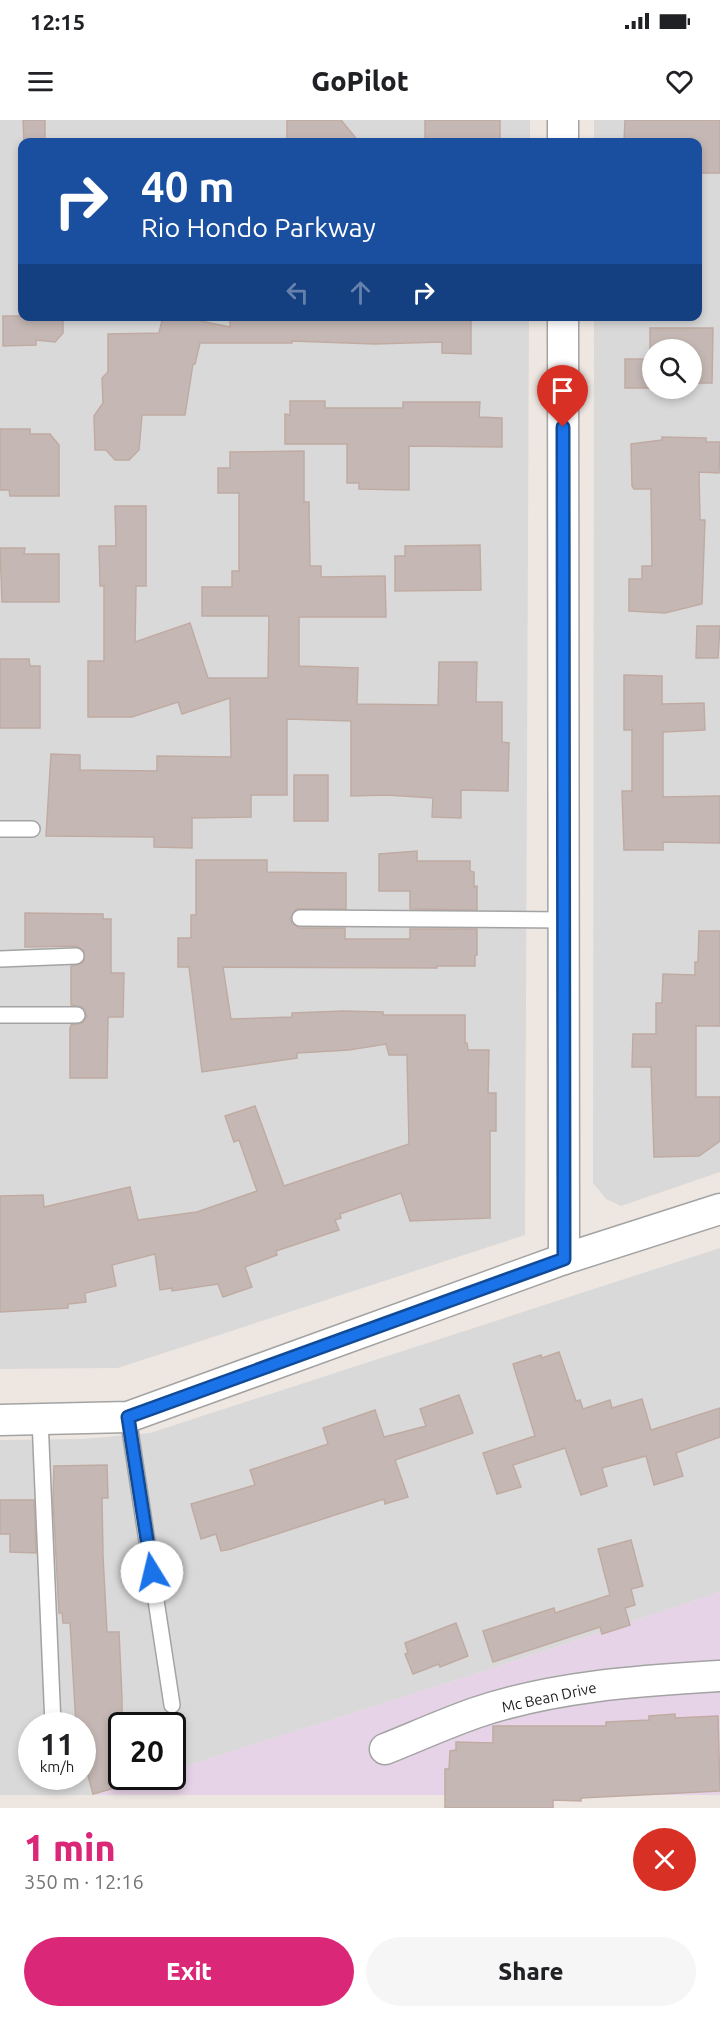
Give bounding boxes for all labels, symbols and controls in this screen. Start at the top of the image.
text: 12:15 [30,9,85,34]
icon: menu [24,65,57,98]
icon: heart [663,65,696,98]
text: GoPilot [311,66,409,96]
icon: right [42,162,120,240]
text: 40 m [141,163,235,210]
text: Rio Hondo Parkway [141,212,376,242]
icon: left [281,276,314,309]
icon: ahead [344,276,377,309]
icon: right [407,276,440,309]
map controls [642,339,702,399]
button: search [642,339,702,399]
pin [537,365,588,427]
icon: arrive [546,374,579,407]
position arrow [120,1540,184,1604]
street label: Mc Bean Drive [500,1679,598,1715]
speed limit sign: 20 [108,1712,186,1790]
text: 11 [40,1727,74,1761]
text: km/h [40,1758,74,1775]
text: 1 min [24,1827,116,1868]
button: close [633,1828,696,1891]
text: 350 m · 12:16 [24,1870,144,1893]
button: Exit [24,1937,354,2006]
button: Share [366,1937,696,2006]

